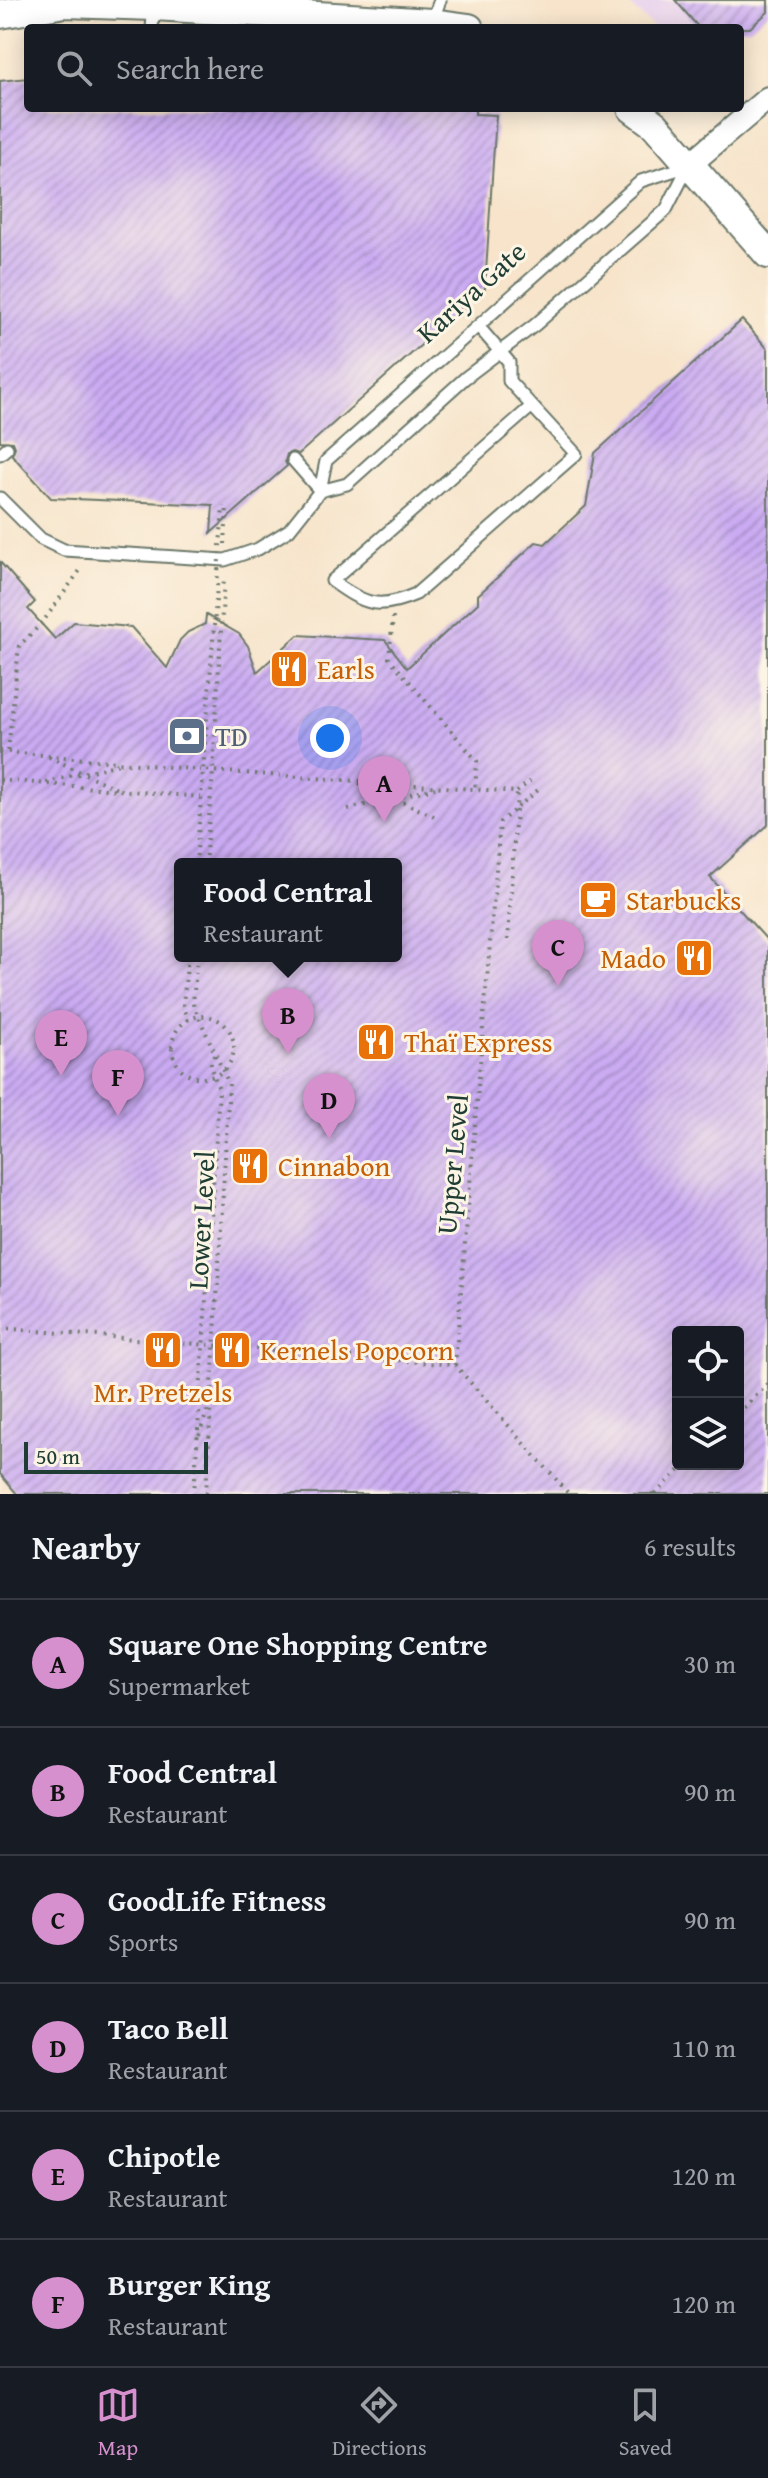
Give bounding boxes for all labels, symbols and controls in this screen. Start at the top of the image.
search box [24,24,744,112]
icon: search [52,46,96,90]
text: Search here [116,46,264,90]
street label: Kariya Gate [407,231,535,352]
restaurant icon: Earls [268,648,310,690]
place label: Earls [317,648,375,689]
bank icon: TD [166,715,208,757]
place label: TD [215,715,248,756]
your location [310,718,350,758]
pin: A [358,756,410,822]
popup [174,858,402,962]
text: Food Central [203,869,373,913]
cafe icon: Starbucks [577,879,619,921]
place label: Starbucks [626,879,741,920]
text: Restaurant [203,913,323,952]
pin: C [532,920,584,986]
place label: Mado [601,937,666,978]
restaurant icon: Mado [673,937,715,979]
pin: B [262,988,314,1054]
pin: E [35,1010,87,1076]
restaurant icon: Thaï Express [355,1021,397,1063]
place label: Thaï Express [404,1021,553,1062]
pin: F [92,1050,144,1116]
pin: D [303,1073,355,1139]
street label: Upper Level [425,1092,478,1236]
restaurant icon: Cinnabon [229,1145,271,1187]
place label: Cinnabon [278,1145,391,1186]
street label: Lower Level [176,1149,225,1290]
map controls [672,1326,744,1470]
button: locate [672,1326,744,1398]
restaurant icon: Mr. Pretzels [142,1329,184,1371]
restaurant icon: Kernels Popcorn [211,1329,253,1371]
place label: Kernels Popcorn [260,1329,454,1370]
place label: Mr. Pretzels [94,1371,232,1412]
button: layers [672,1398,744,1470]
scale bar [24,1438,208,1474]
text: 50 m [36,1440,80,1472]
text: Nearby [32,1522,141,1571]
text: 6 results [644,1527,736,1566]
text: Square One Shopping Centre [108,1622,488,1666]
text: A [50,1644,66,1683]
text: 30 m [684,1644,736,1683]
text: Supermarket [108,1666,250,1705]
text: Food Central [108,1750,277,1794]
text: B [50,1772,66,1811]
text: 90 m [684,1772,736,1811]
text: Restaurant [108,1794,228,1833]
text: GoodLife Fitness [108,1878,327,1922]
text: C [51,1900,65,1939]
text: 90 m [684,1900,736,1939]
text: Sports [108,1922,178,1961]
text: Taco Bell [108,2006,228,2050]
text: D [50,2028,66,2067]
text: 110 m [671,2028,736,2067]
text: Restaurant [108,2050,228,2089]
text: Chipotle [108,2134,220,2178]
text: E [51,2156,65,2195]
text: 120 m [671,2156,736,2195]
text: Restaurant [108,2178,228,2217]
text: Burger King [108,2262,270,2306]
text: F [51,2284,65,2323]
text: 120 m [671,2284,736,2323]
text: Restaurant [108,2306,228,2345]
tab: Map [96,2383,140,2463]
tab: Directions [332,2383,427,2463]
tab: Saved [619,2383,672,2463]

